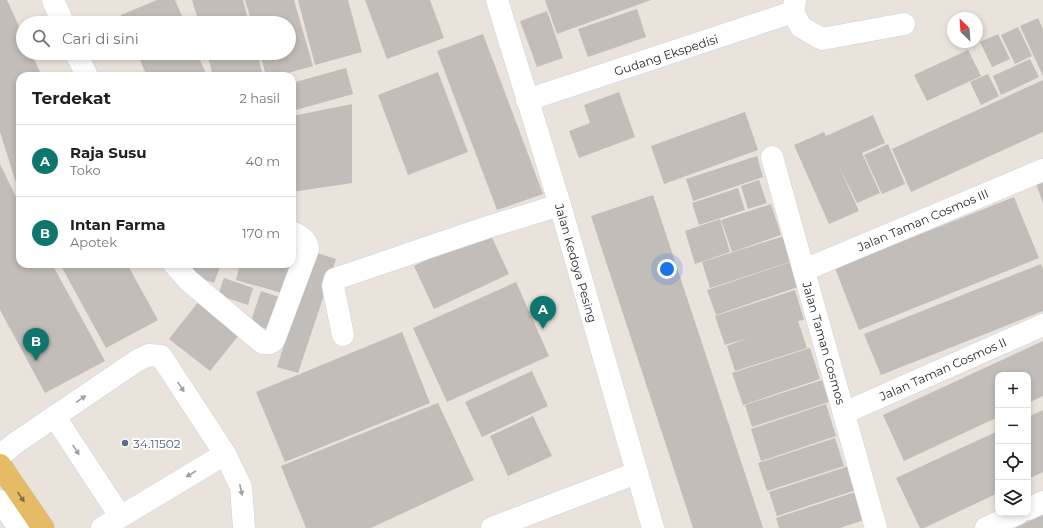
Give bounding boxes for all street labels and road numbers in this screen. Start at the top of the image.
street label: Gudang Ekspedisi [612,31,720,79]
street label: Jalan Taman Cosmos III [854,186,991,255]
street label: Jalan Kedoya Pesing [552,201,600,324]
street label: Jalan Taman Cosmos [799,279,849,406]
street label: Jalan Taman Cosmos II [876,334,1009,404]

